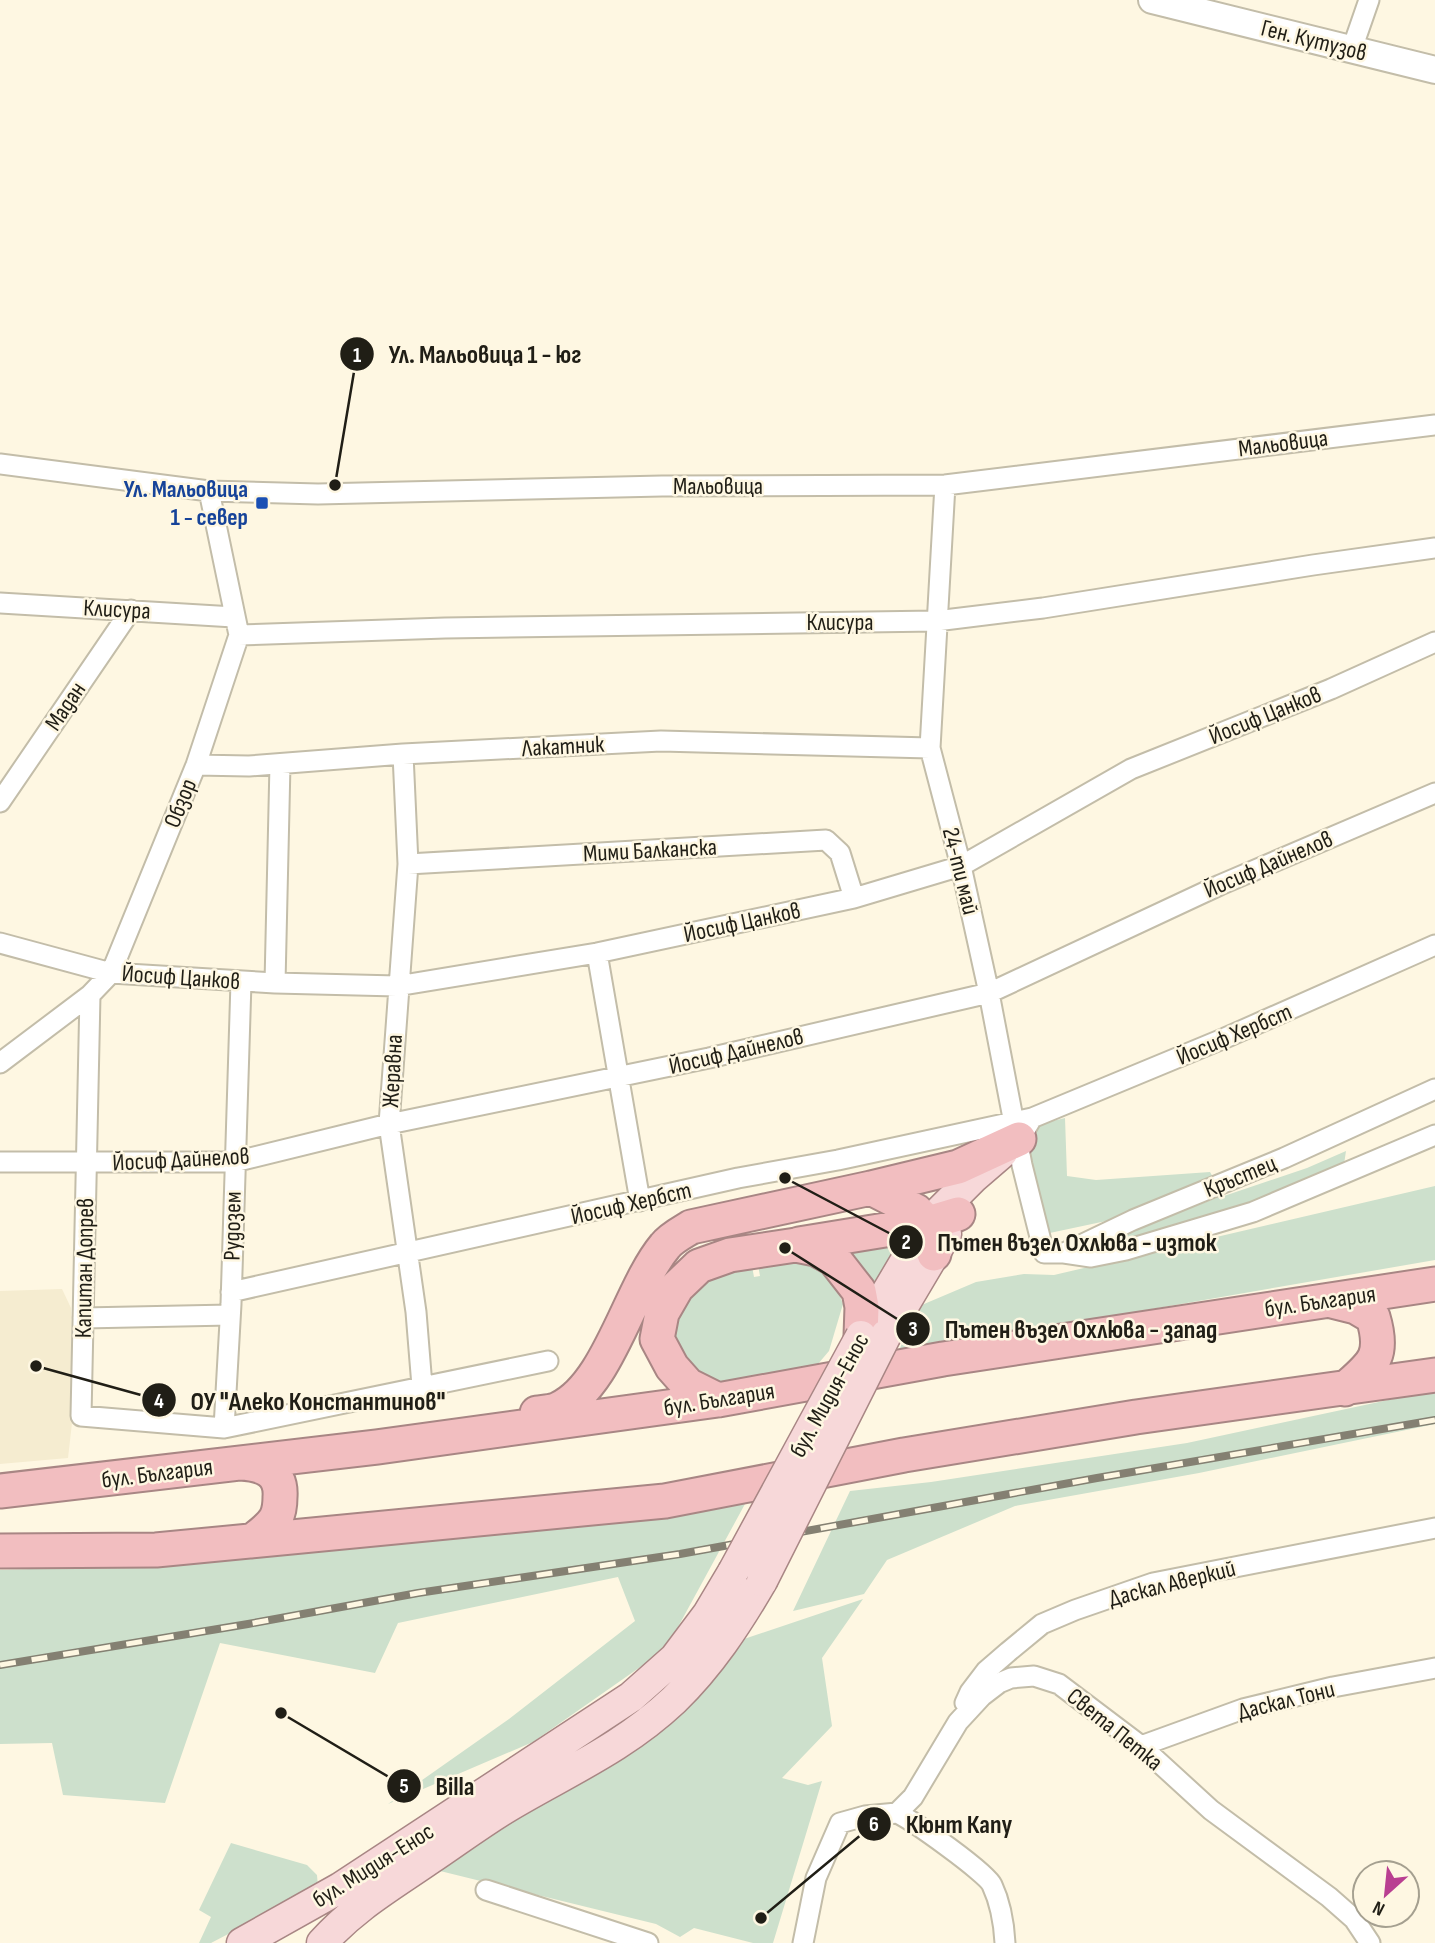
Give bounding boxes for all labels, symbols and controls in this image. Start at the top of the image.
street label: Ген. Кутузов [1258,13,1370,68]
callout: Ул. Мальовица 1 - юг [339,331,595,378]
text: Ул. Мальовица 1 - юг [388,340,582,371]
text: 1 [353,343,361,368]
street label: Мальовица [1237,424,1330,463]
street label: Мальовица [673,472,763,501]
place label: Ул. Мальовица 1 - север [124,475,248,532]
marker: Ул. Мальовица 1 - север [254,495,270,511]
street label: Клисура [83,593,151,626]
street label: Клисура [806,608,874,637]
street label: Мадан [39,676,92,736]
street label: Йосиф Цанков [1205,680,1326,751]
street label: Лакатник [520,730,606,763]
street label: Обзор [158,774,203,832]
street label: Йосиф Дайнелов [1199,824,1337,905]
street label: 24-ти май [936,825,985,918]
street label: Мими Балканска [582,833,718,868]
street label: Йосиф Цанков [681,896,803,949]
street label: Йосиф Цанков [121,959,241,996]
street label: Йосиф Хербст [1172,997,1296,1072]
street label: Йосиф Дайнелов [666,1022,806,1081]
street label: Жеравна [376,1034,409,1109]
street label: Йосиф Дайнелов [112,1141,250,1178]
street label: Кръстец [1200,1149,1281,1204]
street label: Йосиф Хербст [568,1176,694,1231]
street label: Рудозем [217,1191,248,1261]
street label: Капитан Допрев [69,1198,100,1338]
callout: Пътен възел Охлюва - изток [888,1218,1230,1265]
text: Пътен възел Охлюва - изток [937,1228,1217,1259]
text: 2 [901,1230,911,1255]
street label: бул. България [1263,1279,1377,1324]
callout: Пътен възел Охлюва - запад [895,1305,1231,1352]
text: Пътен възел Охлюва - запад [945,1315,1217,1346]
text: 3 [908,1317,918,1342]
street label: бул. Мидия-Енос [783,1328,876,1462]
street label: бул. България [662,1376,777,1423]
callout: ОУ "Алеко Константинов" [141,1377,459,1424]
text: ОУ "Алеко Константинов" [190,1387,446,1418]
text: 4 [154,1389,164,1414]
street label: бул. България [100,1452,214,1495]
street label: Даскал Аверкий [1106,1554,1238,1613]
street label: Даскал Тони [1235,1674,1338,1727]
street label: Света Петка [1061,1682,1169,1777]
callout: Billa [387,1762,488,1809]
text: Billa [436,1772,474,1803]
text: 5 [399,1774,409,1799]
callout: Кюнт Капу [857,1801,1026,1848]
text: Кюнт Капу [906,1810,1013,1841]
text: 6 [869,1812,879,1837]
street label: бул. Мидия-Енос [307,1817,439,1914]
north arrow [1351,1859,1421,1929]
text: N [1369,1895,1389,1920]

